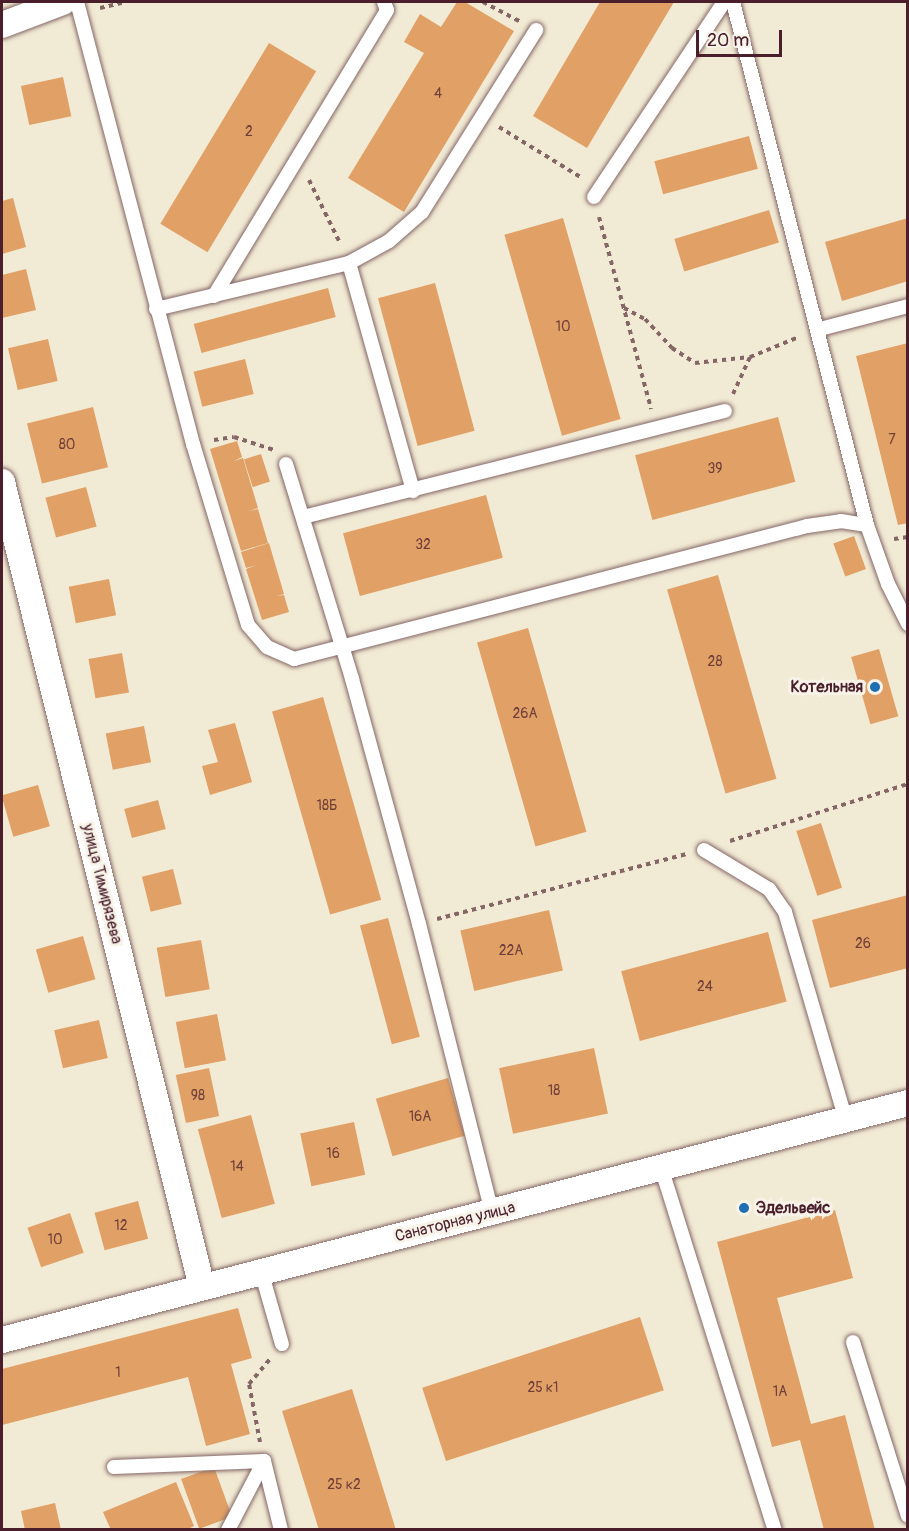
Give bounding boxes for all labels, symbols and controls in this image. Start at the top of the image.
scale bar [699,18,784,56]
text: 20 m [707,29,749,52]
house number: 4 [434,86,442,102]
house number: 2 [245,124,253,140]
house number: 10 [555,319,571,335]
house number: 7 [888,432,896,448]
house number: 80 [59,437,75,453]
house number: 39 [707,461,723,477]
house number: 32 [415,537,431,553]
house number: 28 [708,654,722,670]
place label: Котельная [791,677,863,697]
marker: Котельная [868,680,882,694]
house number: 26А [512,706,538,722]
house number: 18Б [317,798,337,814]
street label: улица Тимирязева [78,822,126,946]
house number: 26 [855,936,871,952]
house number: 22А [499,943,523,959]
house number: 24 [697,979,713,995]
house number: 18 [548,1083,560,1099]
house number: 98 [191,1088,205,1104]
house number: 16А [409,1109,431,1125]
house number: 16 [326,1146,340,1162]
house number: 14 [230,1159,244,1175]
street label: Санаторная улица [393,1198,517,1246]
place label: Эдельвейс [756,1198,830,1218]
marker: Эдельвейс [737,1201,751,1215]
house number: 12 [114,1218,128,1234]
house number: 10 [47,1232,63,1248]
house number: 1 [115,1365,121,1381]
house number: 25 к1 [527,1380,559,1396]
house number: 1А [773,1384,787,1400]
house number: 25 к2 [327,1477,361,1493]

